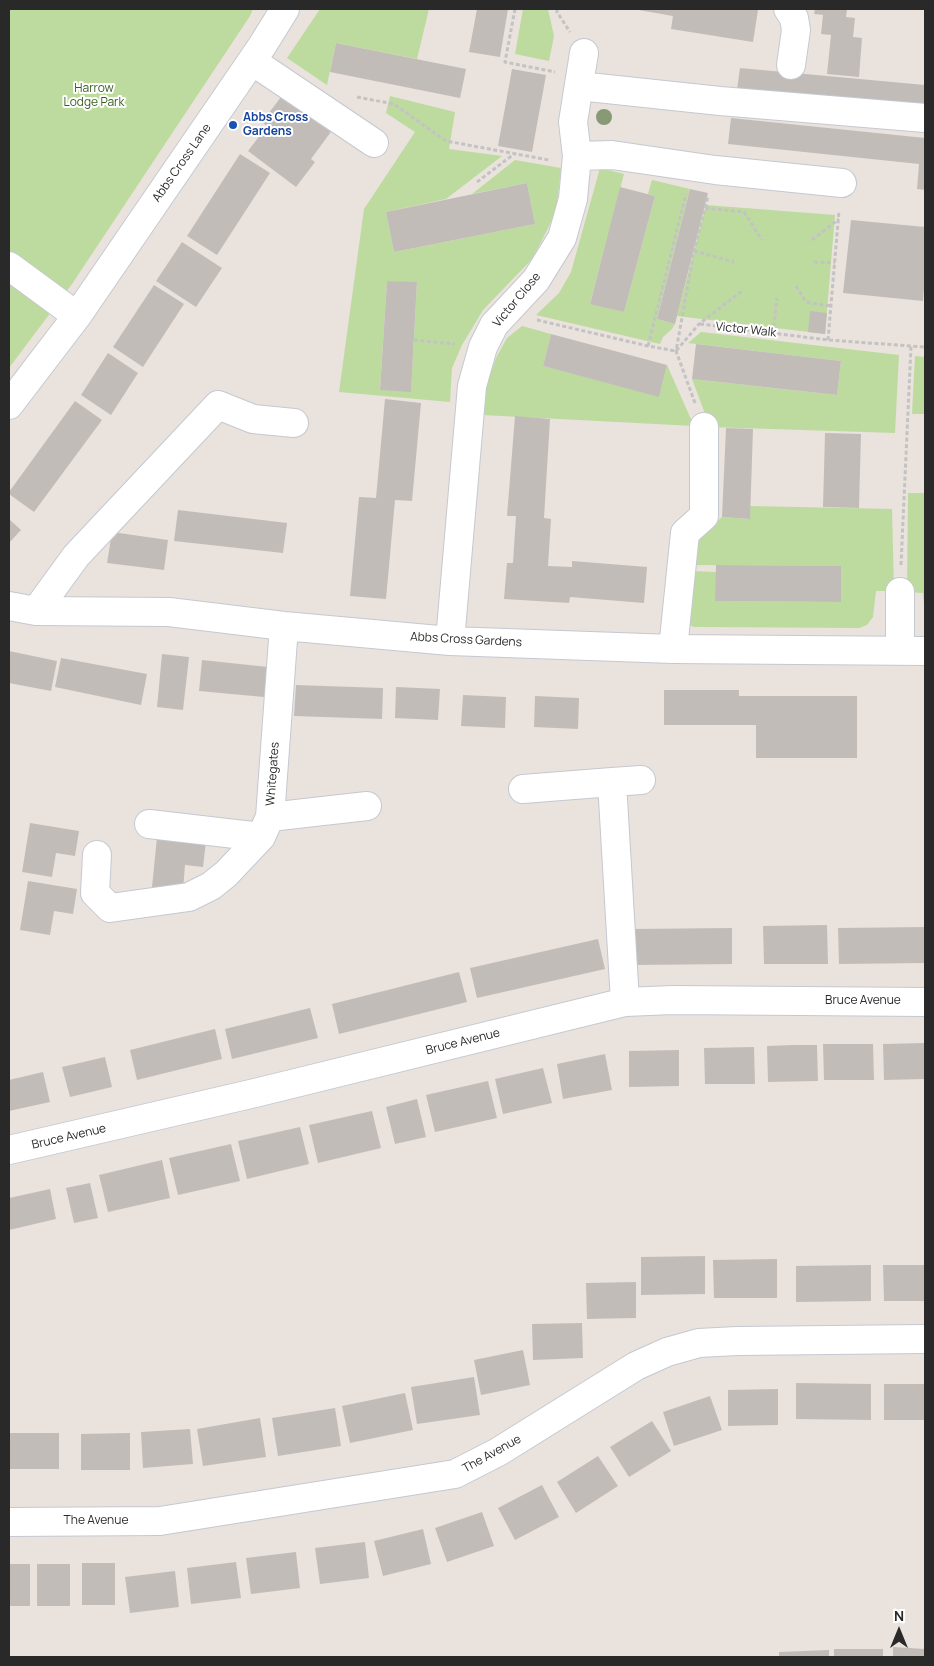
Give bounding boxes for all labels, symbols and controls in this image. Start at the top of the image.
park label: Harrow Lodge Park [64,82,124,110]
place label: Abbs Cross Gardens [243,111,308,139]
marker: Abbs Cross Gardens [227,119,239,131]
street label: Abbs Cross Lane [150,121,214,205]
street label: Victor Close [490,270,544,330]
street label: Victor Walk [715,320,777,340]
street label: Abbs Cross Gardens [410,630,522,650]
street label: Whitegates [264,741,282,807]
street label: Bruce Avenue [825,994,901,1008]
street label: Bruce Avenue [424,1026,502,1058]
street label: Bruce Avenue [30,1121,108,1153]
street label: The Avenue [460,1432,524,1476]
street label: The Avenue [64,1514,128,1528]
north arrow [874,1606,924,1656]
text: N [894,1606,904,1625]

